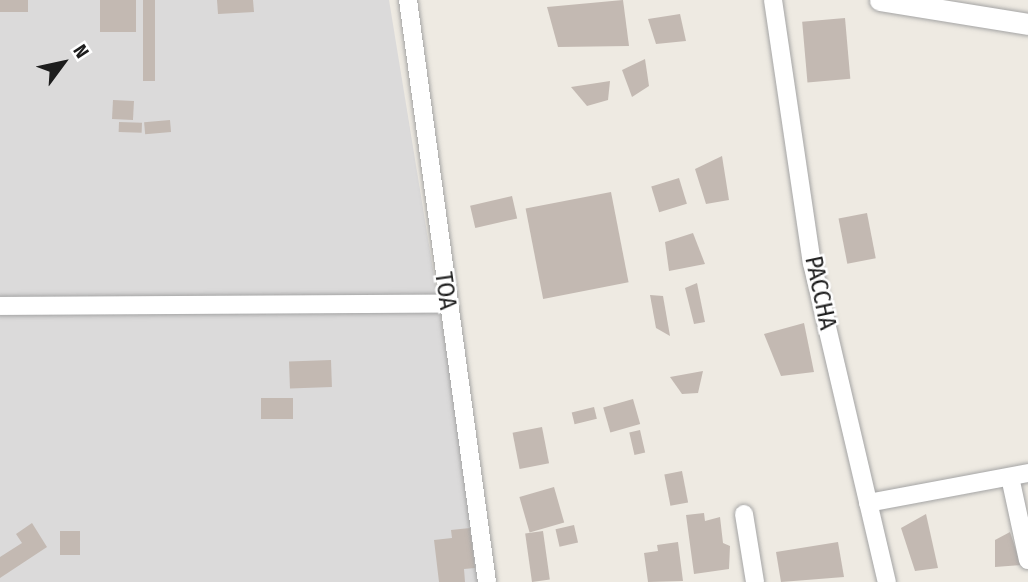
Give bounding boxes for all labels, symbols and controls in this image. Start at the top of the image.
north arrow [28,28,98,98]
text: N [68,40,94,62]
street label: PACCHA [798,254,842,332]
street label: TOA [428,270,462,312]

